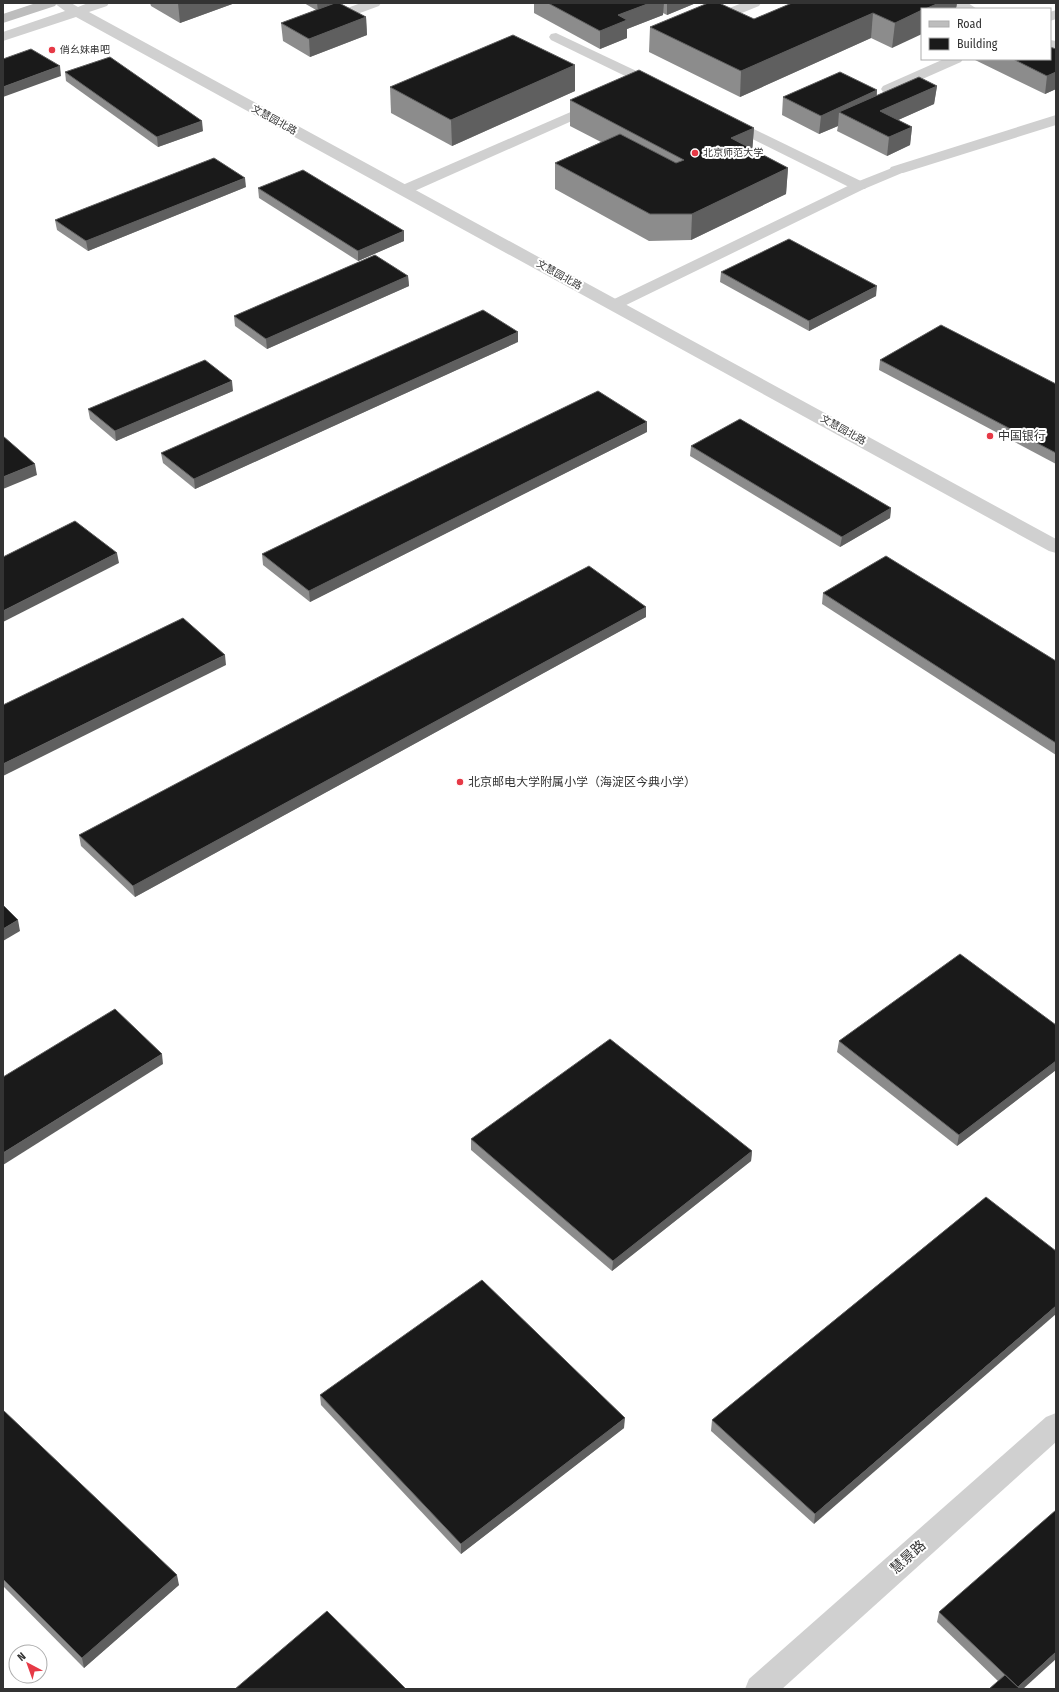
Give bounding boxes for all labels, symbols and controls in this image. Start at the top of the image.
legend [921,8,1051,60]
text: Road [957,17,982,31]
text: Building [957,37,998,51]
place label: 俏幺妹串吧 [60,44,110,56]
marker: 俏幺妹串吧 [47,45,57,55]
street label: 文慧园北路 [249,103,299,137]
place label: 北京师范大学 [703,147,763,159]
marker: 北京师范大学 [690,148,700,158]
street label: 文慧园北路 [534,258,584,292]
street label: 文慧园北路 [818,413,868,447]
place label: 中国银行 [998,429,1046,443]
marker: 中国银行 [985,431,995,441]
place label: 北京邮电大学附属小学（海淀区今典小学） [468,775,696,789]
marker: 北京邮电大学附属小学（海淀区今典小学） [455,777,465,787]
street label: 慧景路 [887,1537,929,1577]
north arrow [8,1644,48,1684]
text: N [15,1650,29,1664]

